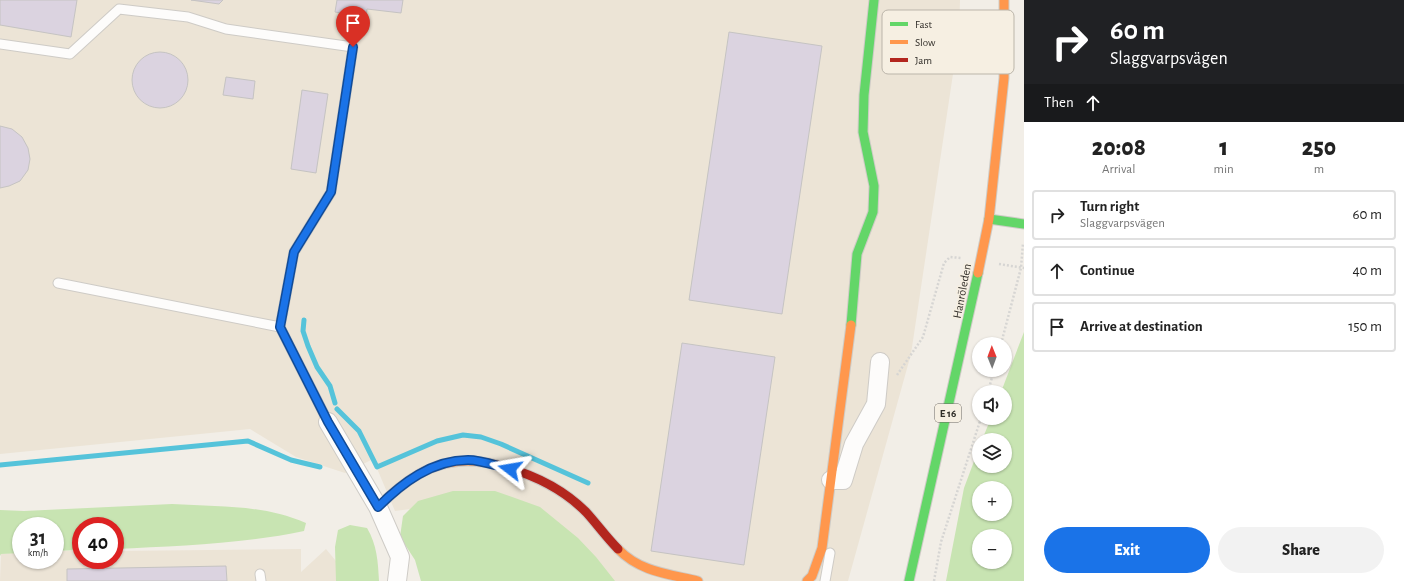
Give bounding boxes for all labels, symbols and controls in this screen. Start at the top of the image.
pin [336,6,370,47]
legend [882,10,1014,74]
icon: arrive [342,12,364,34]
icon: right [1044,16,1096,68]
text: 60 m [1110,17,1165,45]
text: Fast [915,19,933,30]
text: Slow [915,37,936,48]
text: Slaggvarpsvägen [1110,50,1228,68]
text: Jam [915,55,932,66]
icon: ahead [1082,92,1104,114]
text: Then [1044,95,1074,110]
text: 20:08 [1092,136,1146,160]
text: 1 [1219,136,1228,160]
text: 250 [1302,136,1336,160]
text: Arrival [1102,163,1136,176]
text: min [1214,163,1234,176]
text: m [1314,163,1324,176]
text: Turn right [1080,199,1139,214]
icon: right [1046,204,1068,226]
text: 60 m [1353,207,1382,222]
text: Slaggvarpsvägen [1080,217,1165,230]
icon: ahead [1046,260,1068,282]
street label: Hanröleden [951,263,973,319]
text: Continue [1080,263,1135,278]
text: 40 m [1352,263,1382,278]
icon: arrive [1046,316,1068,338]
text: Arrive at destination [1080,319,1203,334]
text: 150 m [1348,319,1382,334]
north arrow [972,337,1012,377]
map controls [972,337,1012,569]
button: sound [972,385,1012,425]
road number: E 16 [935,404,961,422]
button: layers [972,433,1012,473]
position arrow [489,448,531,490]
button: + [972,481,1012,521]
speed limit sign: 40 [72,517,124,569]
button: Exit [1044,527,1210,573]
button: Share [1218,527,1384,573]
text: 31 [30,528,46,548]
button: − [972,529,1012,569]
text: km/h [28,548,48,558]

